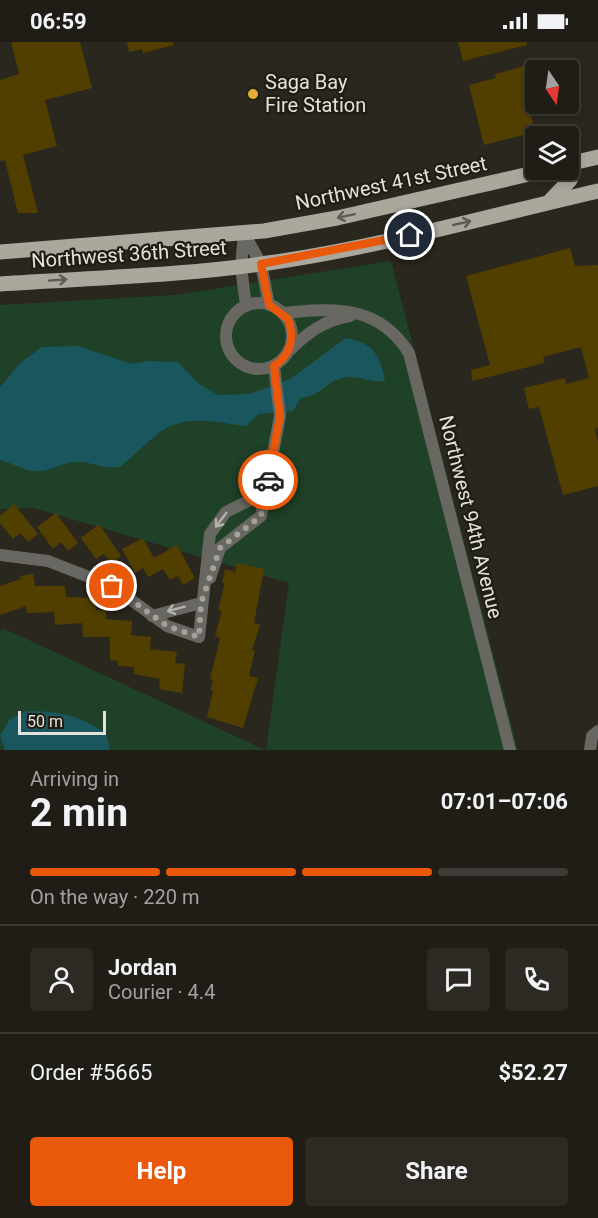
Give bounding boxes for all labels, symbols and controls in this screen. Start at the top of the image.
text: 06:59 [30,9,87,34]
north arrow [525,60,579,114]
map controls [525,60,579,180]
place label: Saga Bay Fire Station [265,70,366,117]
marker: Saga Bay Fire Station [246,87,260,101]
button: layers [525,126,579,180]
street label: Northwest 41st Street [293,151,489,215]
pin [384,209,435,260]
one-way arrow [337,210,356,222]
one-way arrow [453,217,472,229]
icon: home [393,218,426,251]
street label: Northwest 36th Street [31,235,227,273]
one-way arrow [48,275,68,286]
street label: Northwest 94th Avenue [434,413,508,621]
courier [238,450,298,510]
icon: car [252,464,285,497]
one-way arrow [214,511,227,527]
pin [86,560,137,611]
icon: bag [95,569,128,602]
one-way arrow [167,604,186,616]
scale bar [18,708,106,736]
text: 50 m [27,712,63,731]
text: Arriving in [30,767,119,791]
text: 07:01–07:06 [441,789,568,814]
text: 2 min [30,790,128,836]
text: On the way · 220 m [30,885,199,909]
button: person [30,948,93,1011]
button: chat [427,948,490,1011]
button: phone [505,948,568,1011]
text: Jordan [108,955,177,980]
text: Courier · 4.4 [108,980,215,1004]
text: Order #5665 [30,1060,152,1085]
text: $52.27 [499,1060,568,1085]
button: Help [30,1137,293,1206]
button: Share [305,1137,568,1206]

